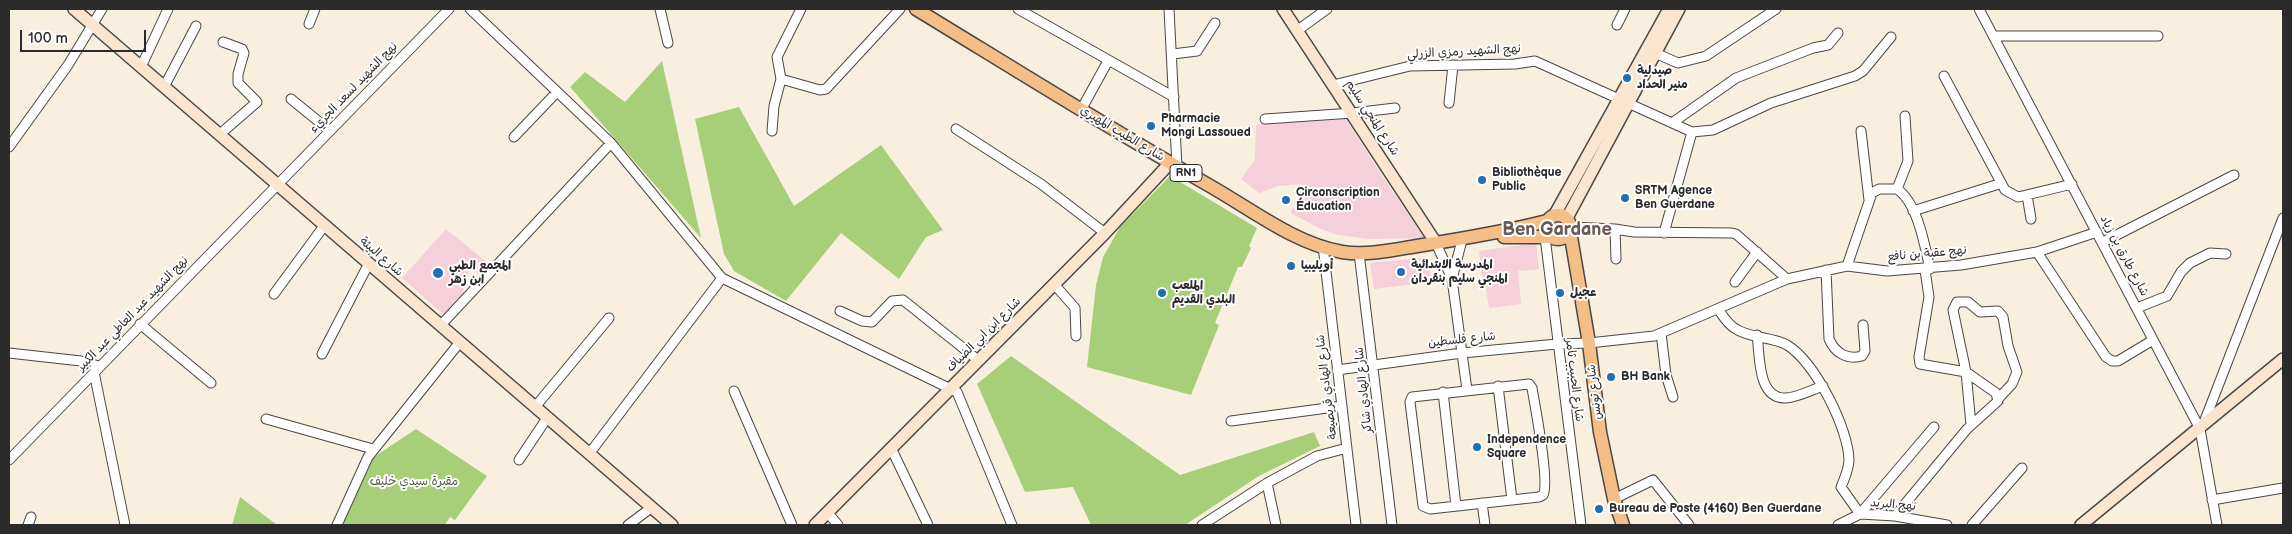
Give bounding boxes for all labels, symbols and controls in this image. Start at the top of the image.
scale bar [22,20,149,52]
text: 100 m [28,29,68,48]
street label: نهج الشهيد لسعد الجريء [307,40,401,136]
street label: نهج الشهيد رمزي الزرلي [1407,42,1521,62]
place label: صيدلية منير الحداد [1637,64,1688,92]
marker: صيدلية منير الحداد [1621,72,1633,84]
street label: شارع المنجي سليم [1342,77,1402,159]
street label: شارع الطيب المهيري [1077,103,1167,165]
place label: Pharmacie Mongi Lassoued [1161,112,1251,140]
marker: Pharmacie Mongi Lassoued [1145,120,1157,132]
road number: RN1 [1170,164,1202,182]
place label: Bibliothèque Public [1492,166,1561,194]
marker: Bibliothèque Public [1476,174,1488,186]
place label: SRTM Agence Ben Guerdane [1635,184,1715,212]
place label: Circonscription Éducation [1296,186,1380,214]
marker: SRTM Agence Ben Guerdane [1619,192,1631,204]
marker: Circonscription Éducation [1280,194,1292,206]
street label: شارع طارق بن زياد [2097,213,2151,299]
district label: Ben Gardane [1502,219,1612,241]
street label: شارع البيئة [356,234,406,280]
street label: نهج عقبة بن نافع [1887,243,1967,265]
street label: نهج الشهيد عبد العاطي عبد الكبير [74,254,192,374]
place label: المدرسة الابتدائية المنجي سليم بنقردان [1411,258,1508,286]
place label: المجمع الطبي ابن زهر [449,259,511,287]
place label: أويليبيا [1301,259,1333,273]
marker: أويليبيا [1285,260,1297,272]
marker: المجمع الطبي ابن زهر [431,266,445,280]
marker: المدرسة الابتدائية المنجي سليم بنقردان [1395,266,1407,278]
place label: الملعب البلدي القديم [1172,279,1235,307]
place label: عجيل [1570,286,1596,300]
marker: الملعب البلدي القديم [1156,287,1168,299]
marker: عجيل [1554,287,1566,299]
street label: شارع ابن ابي الضياف [944,295,1024,375]
street label: شارع فلسطين [1428,329,1496,351]
street label: شارع الهادي قريصيعة [1313,334,1341,440]
street label: شارع الحبيب ثامر [1562,338,1586,422]
street label: شارع الهادي شاكر [1352,346,1376,434]
street label: شارع تونس [1584,364,1606,420]
place label: BH Bank [1621,370,1670,384]
marker: BH Bank [1605,371,1617,383]
place label: Independence Square [1487,433,1566,461]
marker: Independence Square [1471,441,1483,453]
park label: مقبرة سيدي خليف [370,475,458,489]
street label: نهج البريد [1869,496,1917,514]
place label: Bureau de Poste (4160) Ben Guerdane [1609,502,1821,516]
marker: Bureau de Poste (4160) Ben Guerdane [1593,503,1605,515]

